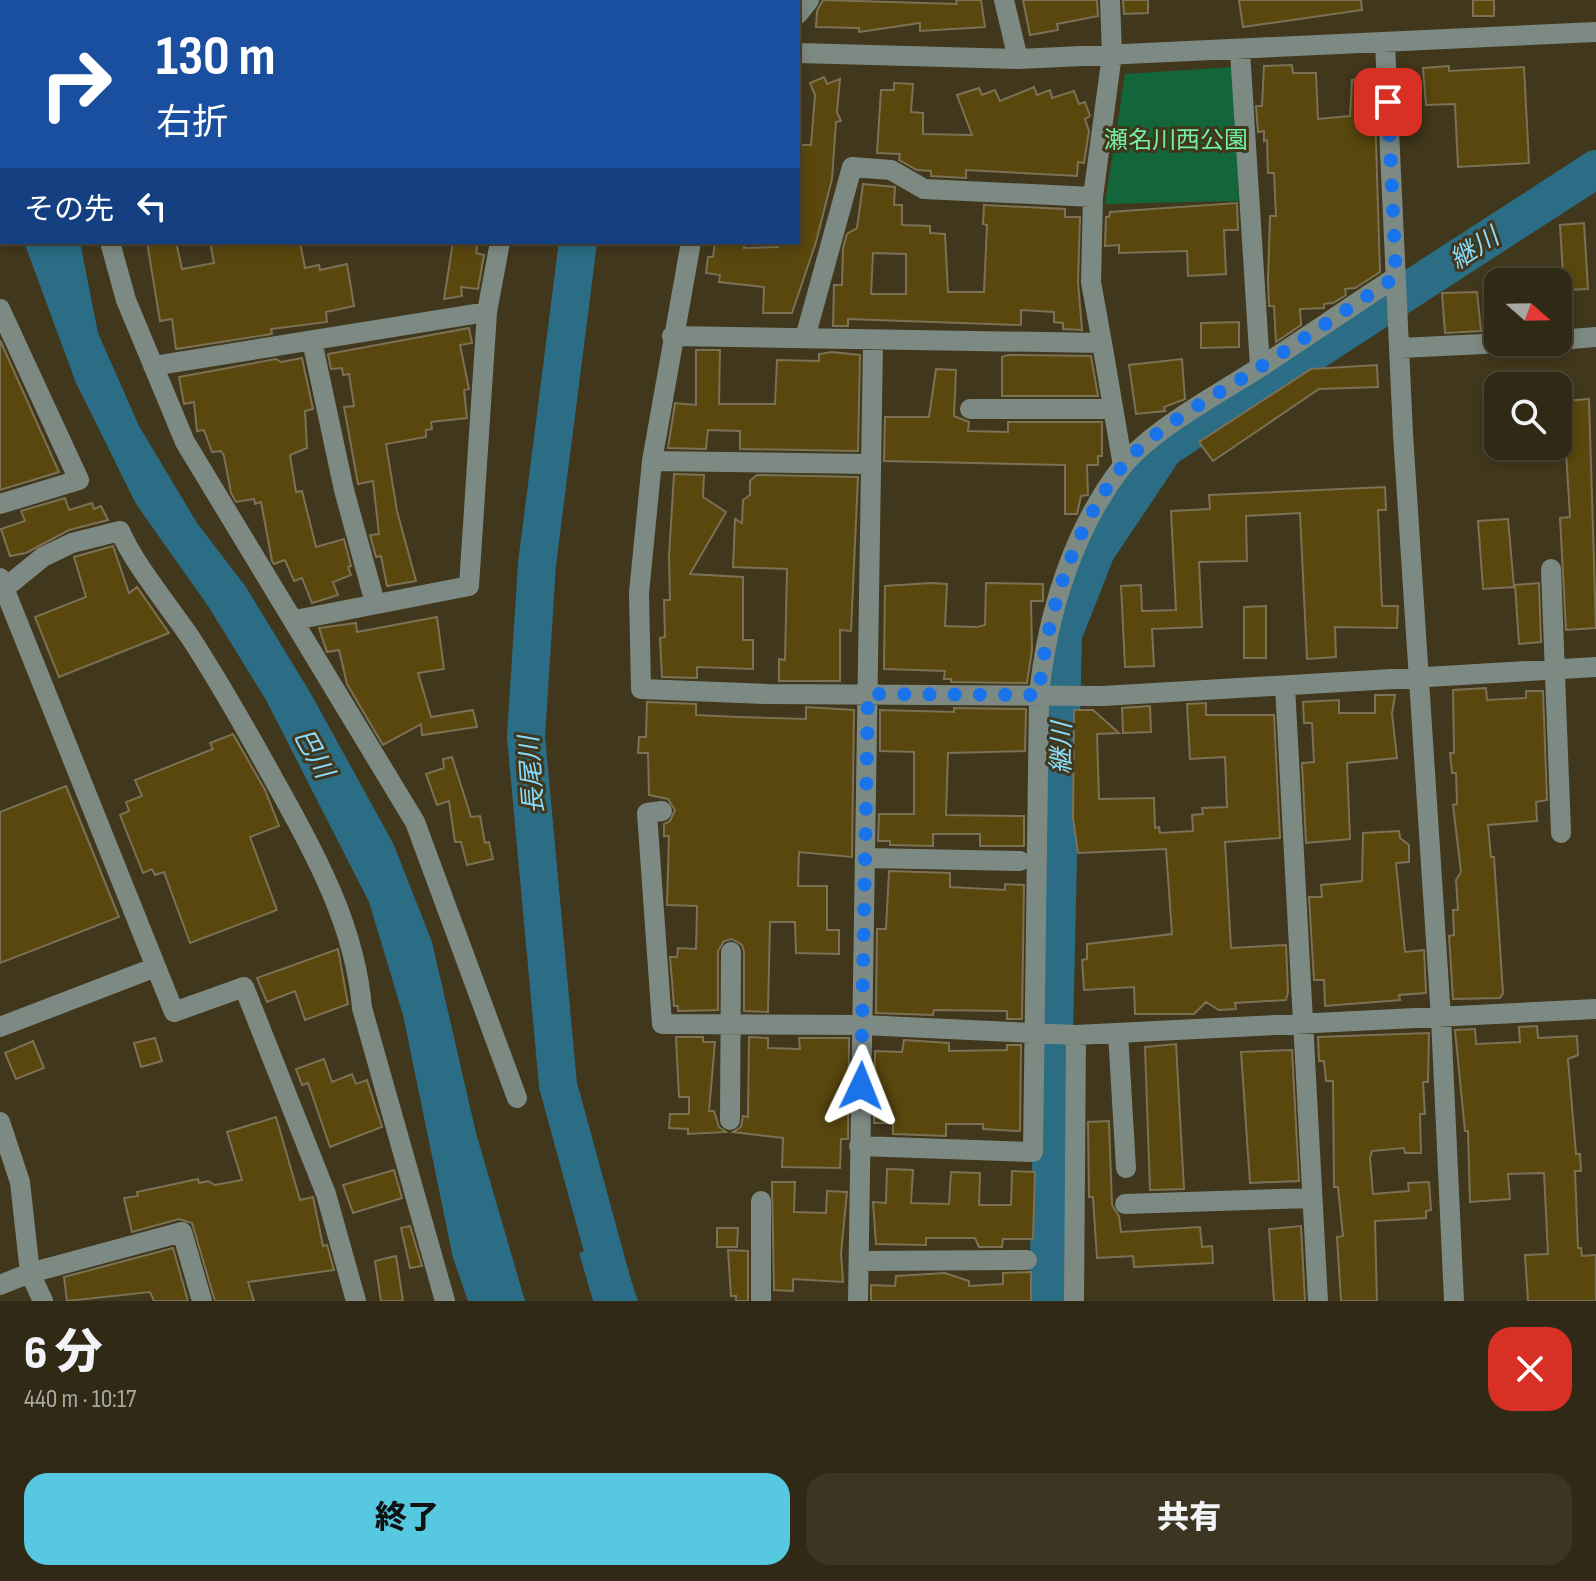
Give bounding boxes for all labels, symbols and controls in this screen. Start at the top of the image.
text: 130 m [156,24,276,91]
icon: right [24,32,128,136]
pin [1354,68,1422,136]
icon: arrive [1366,80,1410,124]
text: 右折 [156,102,228,145]
park label: 瀬名川西公園 [1104,126,1248,155]
icon: left [130,184,174,228]
text: その先 [24,192,114,228]
water label: 継川 [1445,220,1508,276]
north arrow [1484,268,1572,356]
map controls [1484,268,1572,460]
button: search [1484,372,1572,460]
water label: 継川 [1047,719,1079,774]
water label: 巴川 [287,723,340,787]
water label: 長尾川 [514,732,551,815]
position arrow [819,1044,903,1128]
text: 6 分 [24,1325,103,1382]
button: close [1488,1327,1572,1411]
text: 440 m · 10:17 [24,1384,136,1415]
button: 終了 [24,1473,790,1565]
button: 共有 [806,1473,1572,1565]

